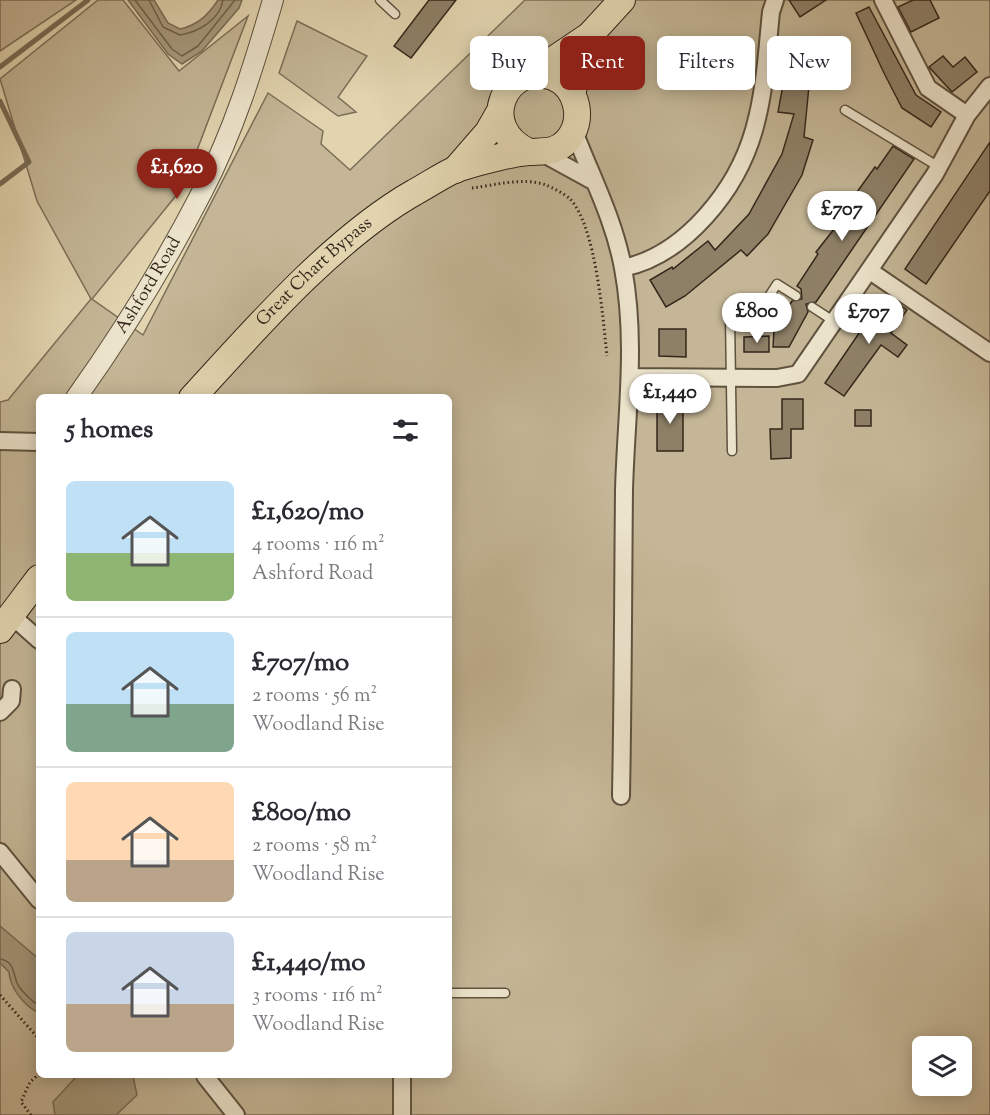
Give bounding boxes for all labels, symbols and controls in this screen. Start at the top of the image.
chip: Buy [470,36,548,90]
chip: Rent [560,36,645,90]
chip: Filters [657,36,755,90]
chip: New [767,36,851,90]
pin: £1,620 [128,149,226,200]
text: £1,620 [151,154,203,183]
pin: £707 [806,191,878,242]
text: £707 [821,196,863,225]
street label: Great Chart Bypass [251,211,378,333]
street label: Ashford Road [110,232,188,339]
pin: £800 [721,293,793,344]
pin: £707 [833,294,905,345]
text: £800 [736,298,778,327]
text: £707 [848,299,890,328]
pin: £1,440 [621,374,719,425]
text: £1,440 [643,379,697,408]
text: 5 homes [66,412,153,449]
icon: filters [389,414,422,447]
text: £1,620/mo [252,494,364,531]
icon: home [114,505,186,577]
text: 4 rooms · 116 m² [252,531,385,560]
text: Ashford Road [252,560,373,589]
text: £707/mo [252,645,349,682]
icon: home [114,656,186,728]
text: 2 rooms · 56 m² [252,682,377,711]
text: Woodland Rise [252,711,385,740]
text: £800/mo [252,795,351,832]
icon: home [114,806,186,878]
text: 2 rooms · 58 m² [252,832,377,861]
text: Woodland Rise [252,861,385,890]
text: £1,440/mo [252,945,366,982]
icon: home [114,956,186,1028]
text: 3 rooms · 116 m² [252,982,383,1011]
text: Woodland Rise [252,1011,385,1040]
map controls [912,1036,972,1096]
button: layers [912,1036,972,1096]

